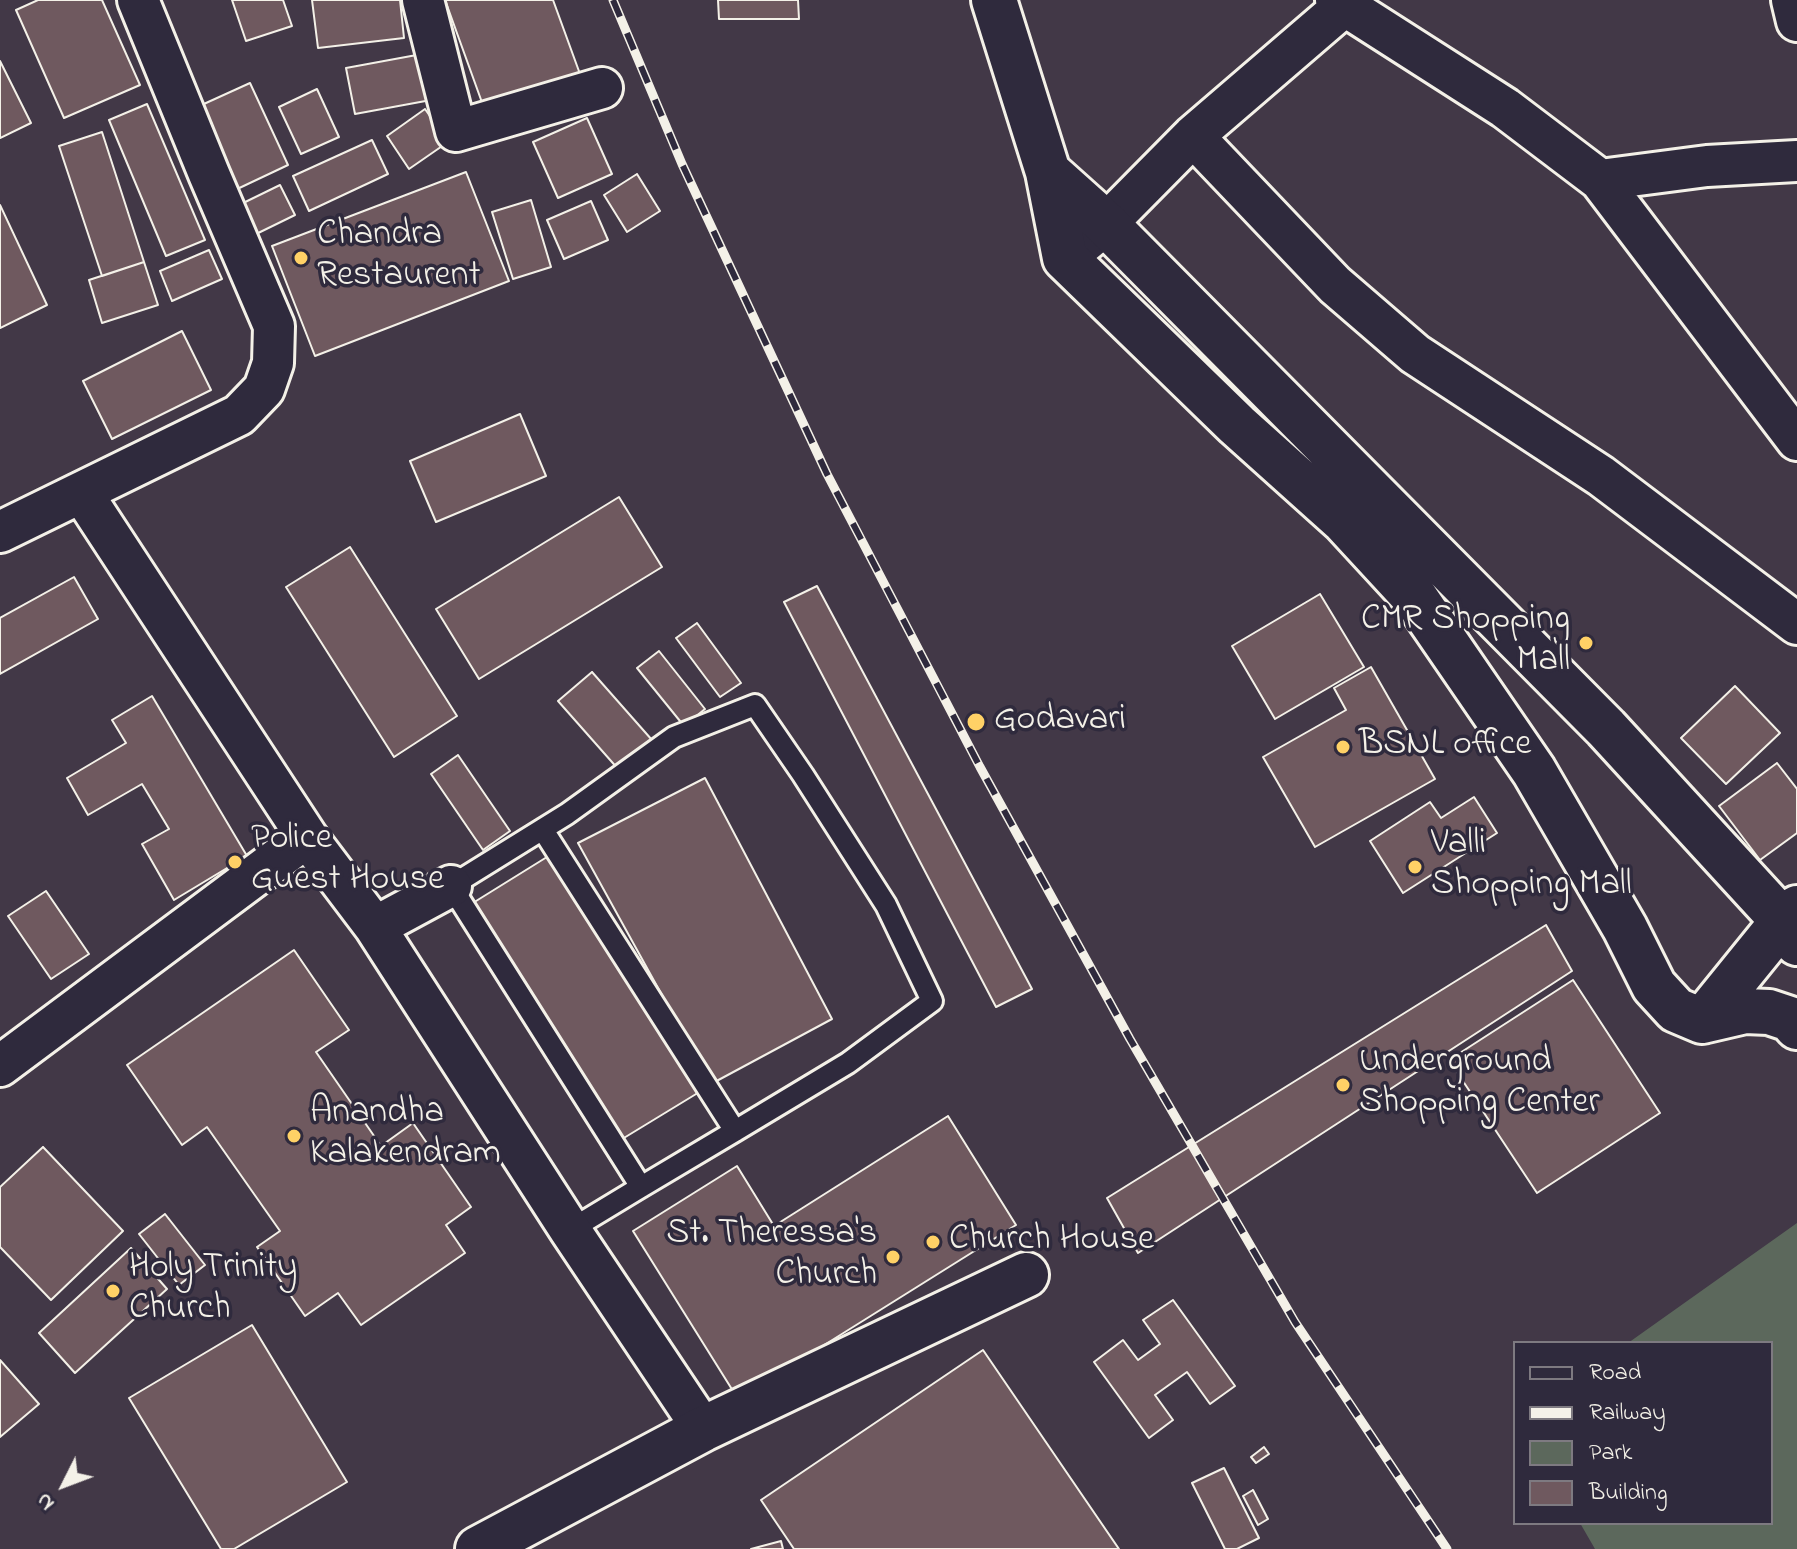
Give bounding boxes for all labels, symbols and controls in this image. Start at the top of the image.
place label: Chandra Restaurent [317,215,481,300]
marker: Chandra Restaurent [292,249,310,267]
place label: CMR Shopping Mall [1361,600,1570,685]
marker: CMR Shopping Mall [1577,634,1595,652]
place label: Godavari [994,700,1126,744]
marker: Godavari [965,711,987,733]
place label: BSNL office [1359,725,1531,769]
marker: BSNL office [1334,738,1352,756]
place label: Police Guest House [251,819,444,904]
place label: Valli Shopping Mall [1431,824,1632,909]
marker: Police Guest House [226,853,244,871]
marker: Valli Shopping Mall [1406,858,1424,876]
place label: Underground Shopping Center [1359,1042,1600,1127]
marker: Underground Shopping Center [1334,1076,1352,1094]
place label: Anandha Kalakendram [310,1093,501,1178]
marker: Anandha Kalakendram [285,1127,303,1145]
place label: St. Theressa's Church [666,1214,877,1299]
place label: Church House [949,1220,1154,1264]
marker: Church House [924,1233,942,1251]
place label: Holy Trinity Church [129,1248,297,1333]
marker: St. Theressa's Church [884,1248,902,1266]
marker: Holy Trinity Church [104,1282,122,1300]
legend [1513,1341,1773,1525]
text: Road [1589,1356,1641,1391]
text: Railway [1589,1396,1666,1431]
text: Park [1589,1436,1632,1471]
north arrow [24,1445,104,1525]
text: Building [1589,1476,1668,1511]
text: N [29,1485,63,1517]

